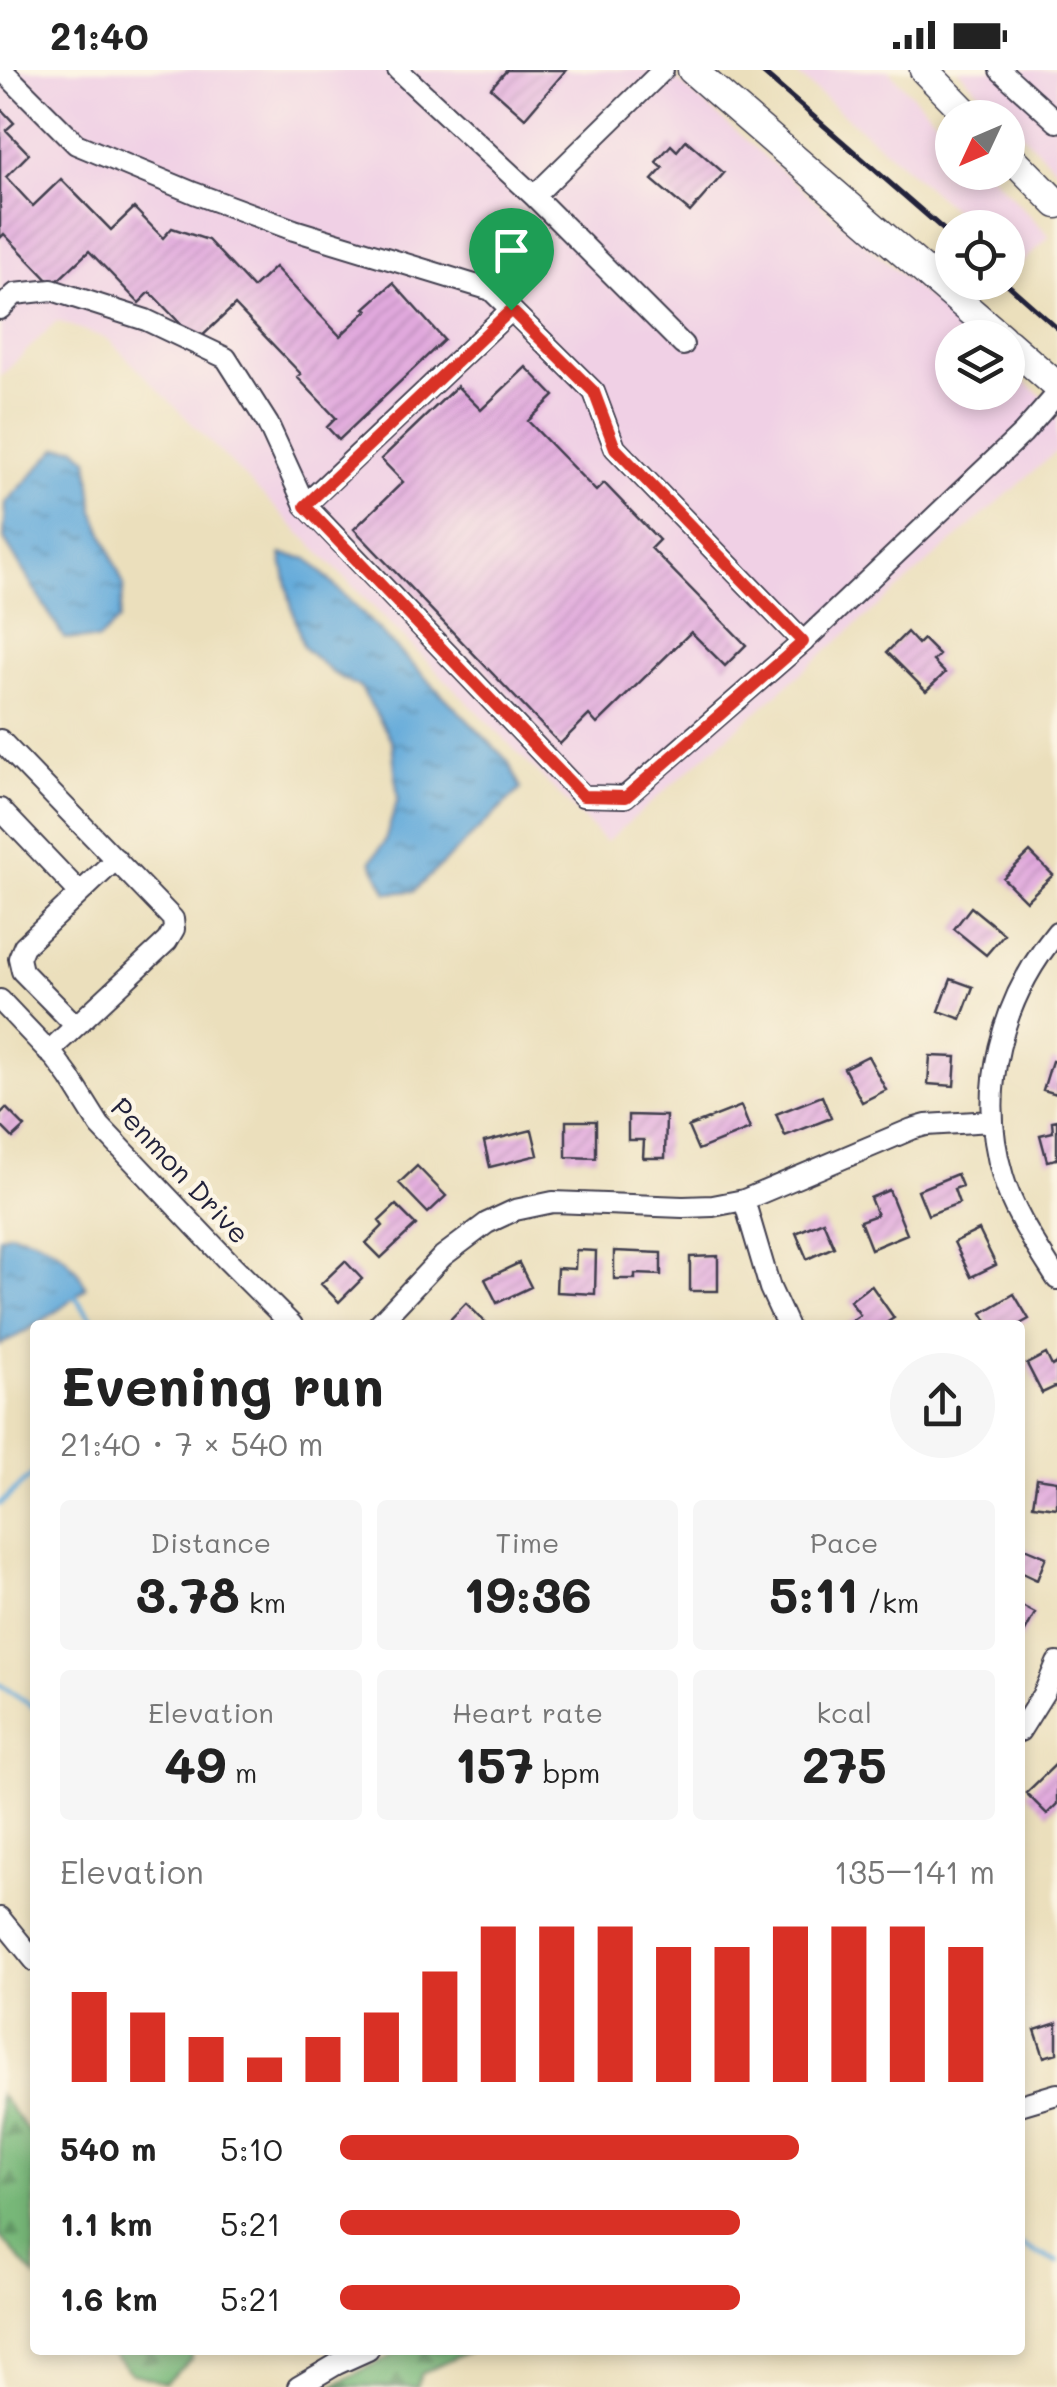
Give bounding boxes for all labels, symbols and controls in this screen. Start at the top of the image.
text: 21:40 [50,10,149,60]
north arrow [935,100,1025,190]
map controls [935,100,1025,410]
pin [469,208,554,311]
button: locate [935,210,1025,300]
icon: arrive [484,223,539,278]
button: layers [935,320,1025,410]
street label: Penmon Drive [104,1089,258,1251]
text: Evening run [60,1348,384,1420]
button: share [890,1353,995,1458]
text: 21:40 · 7 × 540 m [60,1422,324,1464]
text: Distance [151,1524,271,1560]
text: Time [496,1524,559,1560]
text: Pace [810,1524,878,1560]
text: 3.78 [136,1560,240,1626]
text: 19:36 [463,1560,592,1626]
text: 5:11 [769,1560,858,1626]
text: km [240,1584,286,1620]
text: /km [858,1584,919,1620]
text: Elevation [148,1694,274,1730]
text: Heart rate [452,1694,603,1730]
text: kcal [816,1694,872,1730]
text: 49 [164,1730,226,1796]
text: 157 [455,1730,534,1796]
text: 275 [802,1730,887,1796]
text: m [226,1754,257,1790]
text: bpm [534,1754,600,1790]
text: Elevation [60,1850,204,1892]
text: 135–141 m [834,1850,995,1892]
text: 540 m [60,2127,156,2169]
text: 5:10 [220,2127,283,2169]
text: 1.1 km [60,2202,152,2244]
text: 5:21 [220,2202,281,2244]
text: 1.6 km [60,2277,158,2319]
text: 5:21 [220,2277,281,2319]

